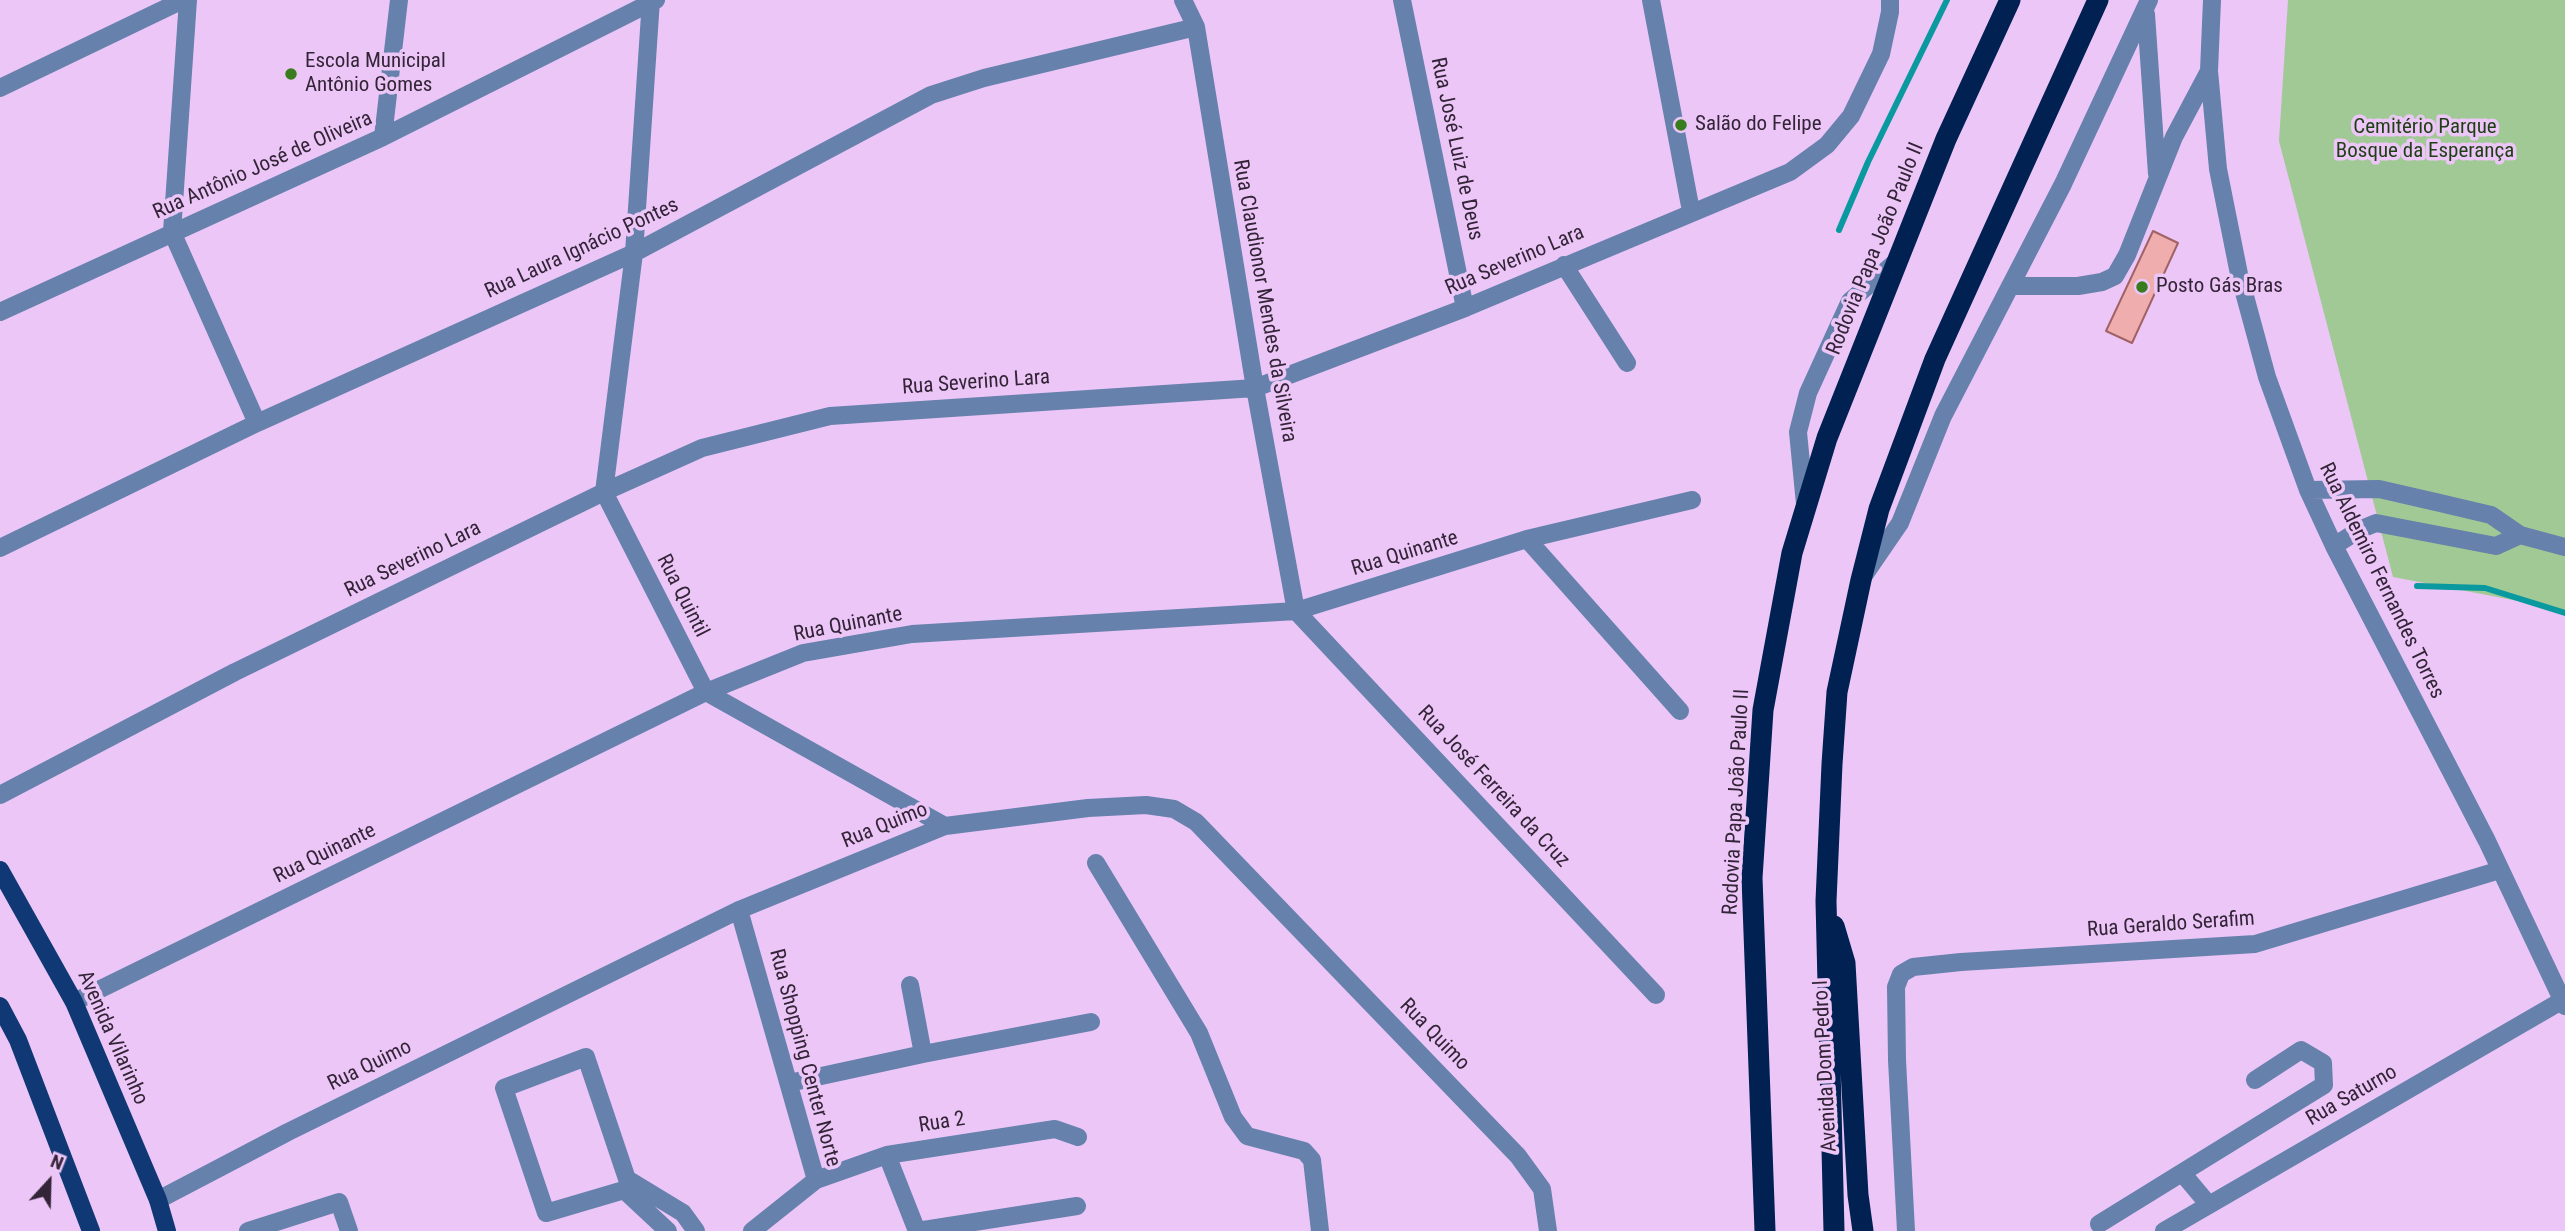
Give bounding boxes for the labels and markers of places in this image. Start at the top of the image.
place label: Escola Municipal Antônio Gomes [305,49,446,99]
marker: Escola Municipal Antônio Gomes [283,66,299,82]
place label: Salão do Felipe [1695,112,1822,138]
marker: Salão do Felipe [1673,117,1689,133]
place label: Posto Gás Bras [2156,274,2283,300]
marker: Posto Gás Bras [2134,279,2150,295]

